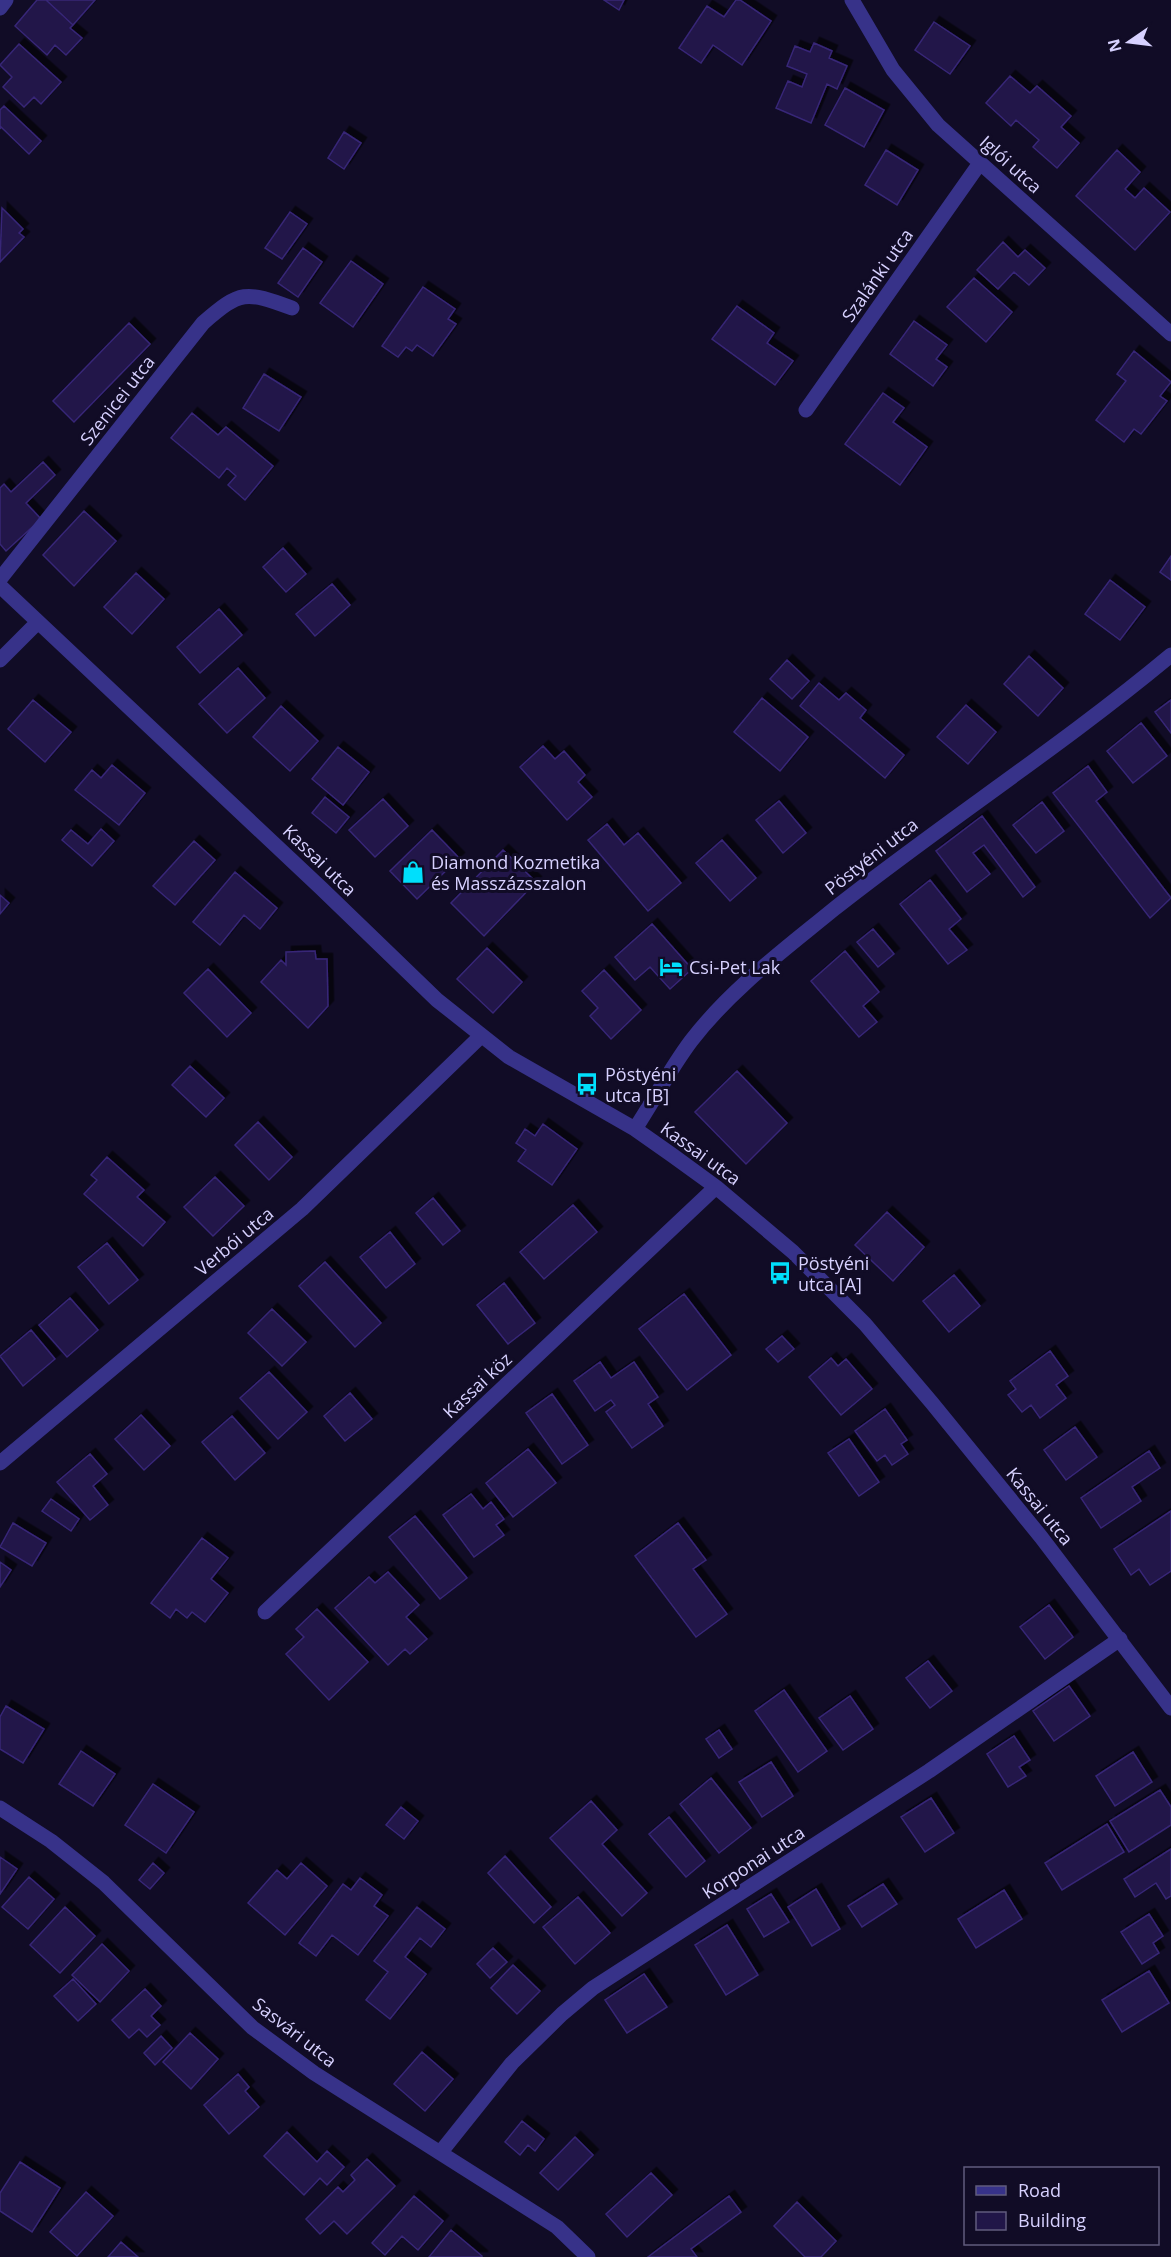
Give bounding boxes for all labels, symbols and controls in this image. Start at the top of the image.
north arrow [1099,12,1159,72]
text: N [1102,37,1127,55]
street label: Iglói utca [975,130,1047,198]
street label: Szalánki utca [836,224,918,326]
street label: Szenicei utca [74,350,160,450]
street label: Pöstyéni utca [819,812,923,900]
street label: Kassai utca [278,819,362,901]
place label: Diamond Kozmetika és Masszázsszalon [431,850,600,895]
shop icon: Diamond Kozmetika és Masszázsszalon [400,859,426,885]
hotel icon: Csi-Pet Lak [658,954,684,980]
place label: Csi-Pet Lak [689,955,781,979]
place label: Pöstyéni utca [B] [605,1062,676,1107]
bus stop icon: Pöstyéni utca [B] [574,1071,600,1097]
street label: Kassai utca [656,1116,746,1190]
street label: Verbói utca [190,1201,278,1281]
place label: Pöstyéni utca [A] [798,1251,869,1296]
bus stop icon: Pöstyéni utca [A] [767,1260,793,1286]
street label: Kassai köz [437,1347,517,1423]
street label: Kassai utca [1001,1462,1079,1550]
street label: Korponai utca [697,1820,809,1904]
street label: Sasvári utca [248,1992,342,2072]
legend [964,2167,1159,2245]
text: Road [1018,2178,1061,2202]
text: Building [1018,2208,1086,2232]

